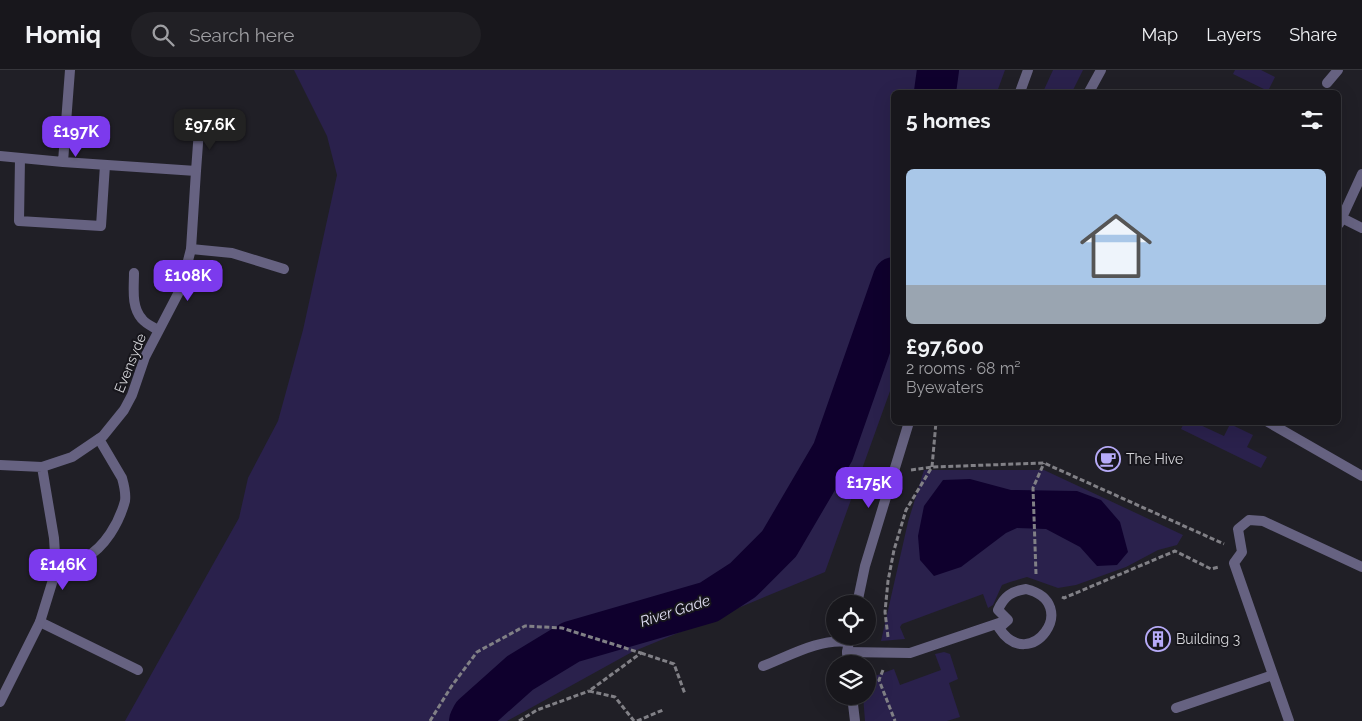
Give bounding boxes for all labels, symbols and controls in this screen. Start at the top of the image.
search box [131,12,481,57]
text: Homiq [25,20,101,49]
icon: search [149,21,177,49]
text: Search here [189,24,294,46]
text: Map [1142,24,1178,45]
text: Layers [1206,24,1261,45]
text: Share [1289,24,1337,45]
icon: filters [1298,106,1326,134]
pin: £97.6K [169,108,251,151]
text: 5 homes [906,108,991,133]
text: £97.6K [185,115,235,134]
pin: £197K [41,116,111,158]
text: £197K [53,122,99,141]
icon: home [1071,201,1161,291]
pin: £108K [153,260,223,302]
text: £108K [165,266,211,285]
street label: Evensyde [111,331,149,395]
text: £97,600 [906,334,984,359]
text: 2 rooms · 68 m² [906,359,1021,378]
text: Byewaters [906,378,984,397]
cafe icon: The Hive [1095,446,1121,472]
place label: The Hive [1126,451,1183,467]
pin: £175K [834,466,904,509]
text: £175K [847,473,891,492]
pin: £146K [28,548,98,591]
text: £146K [40,555,86,574]
water label: River Gade [638,591,712,631]
map controls [826,595,876,705]
button: locate [826,595,876,645]
building icon: Building 3 [1145,626,1171,652]
place label: Building 3 [1176,631,1240,647]
button: layers [826,655,876,705]

